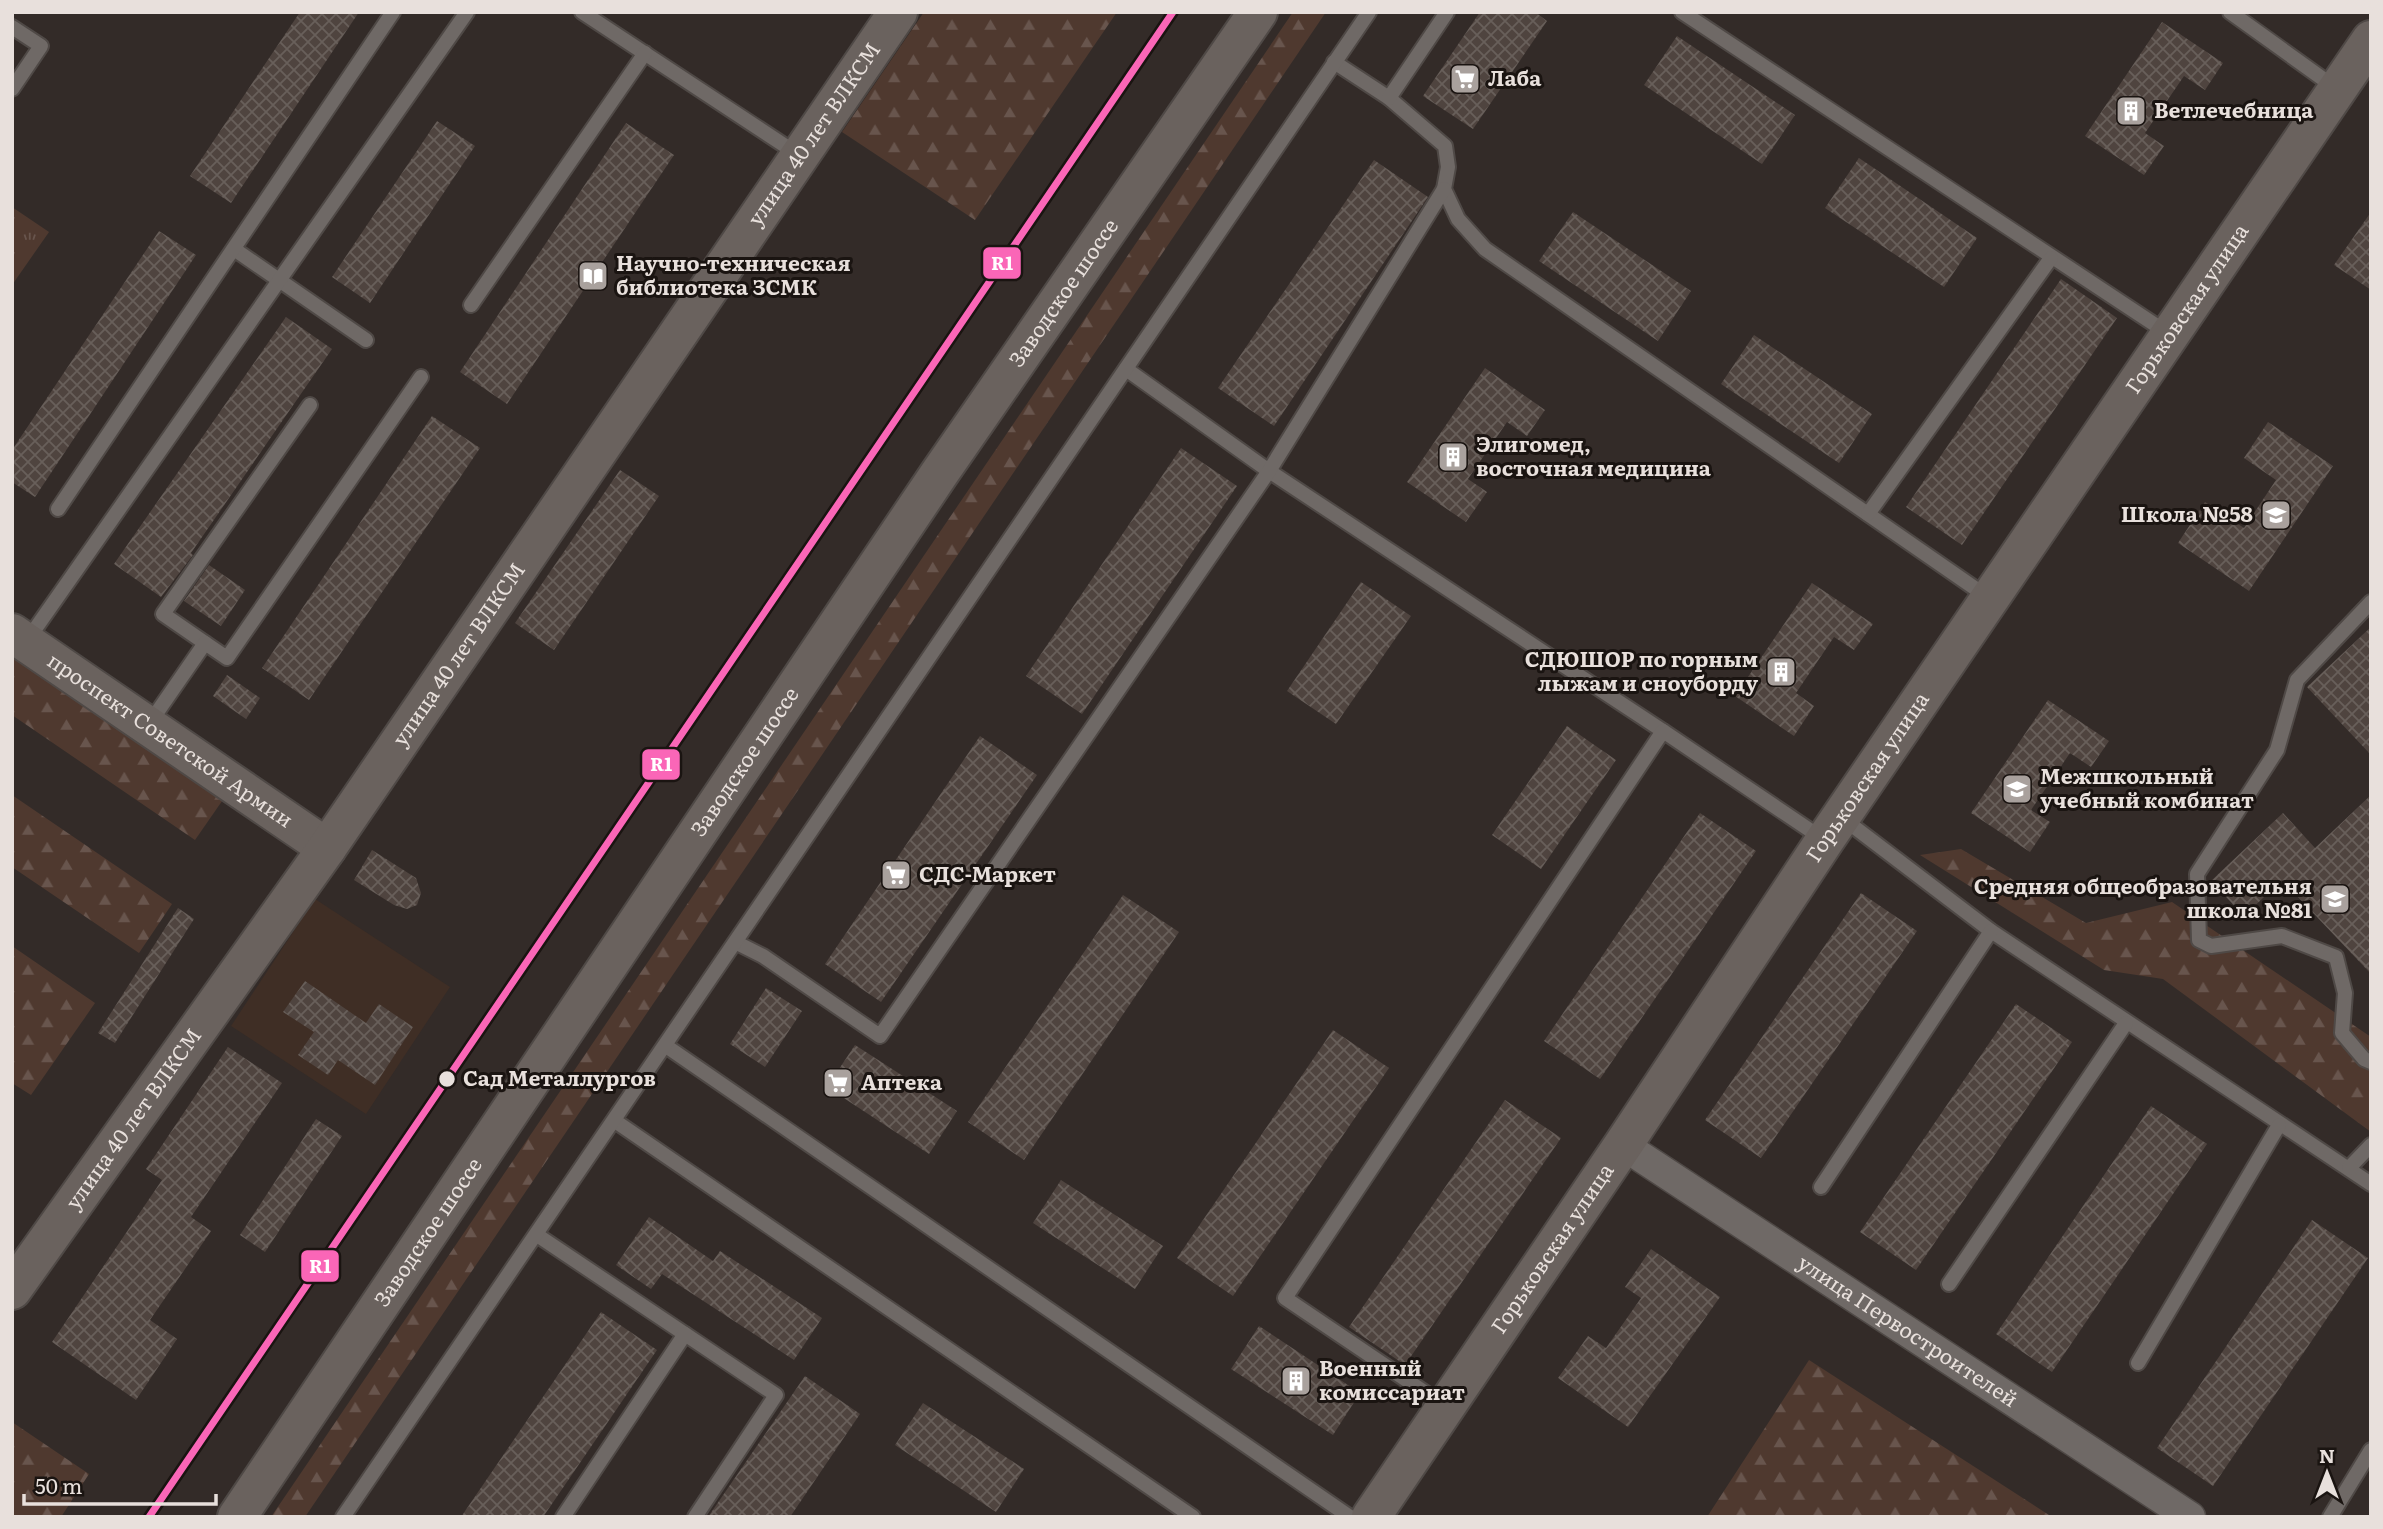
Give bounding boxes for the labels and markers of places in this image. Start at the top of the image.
place label: Лаба [1488,61,1542,92]
supermarket icon: Лаба [1448,62,1482,96]
place label: Ветлечебница [2154,93,2314,124]
building icon: Ветлечебница [2114,94,2148,128]
place label: Научно-техническая библиотека ЗСМК [616,246,851,301]
library icon: Научно-техническая библиотека ЗСМК [576,259,610,293]
place label: Элигомед, восточная медицина [1476,427,1712,482]
building icon: Элигомед, восточная медицина [1436,440,1470,474]
place label: Школа №58 [2121,497,2253,528]
school or university icon: Школа №58 [2259,498,2293,532]
place label: СДЮШОР по горным лыжам и сноуборду [1525,642,1758,697]
building icon: СДЮШОР по горным лыжам и сноуборду [1764,655,1798,689]
place label: Межшкольный учебный комбинат [2040,759,2254,814]
school or university icon: Межшкольный учебный комбинат [2000,772,2034,806]
place label: СДС-Маркет [919,857,1056,888]
supermarket icon: СДС-Маркет [879,858,913,892]
place label: Средняя общеобразовательня школа №81 [1974,869,2312,924]
school or university icon: Средняя общеобразовательня школа №81 [2318,882,2352,916]
place label: Сад Металлургов [463,1061,656,1092]
place label: Аптека [861,1065,943,1096]
supermarket icon: Аптека [821,1066,855,1100]
marker: Сад Металлургов [437,1069,457,1089]
place label: Военный комиссариат [1319,1351,1465,1406]
building icon: Военный комиссариат [1279,1364,1313,1398]

